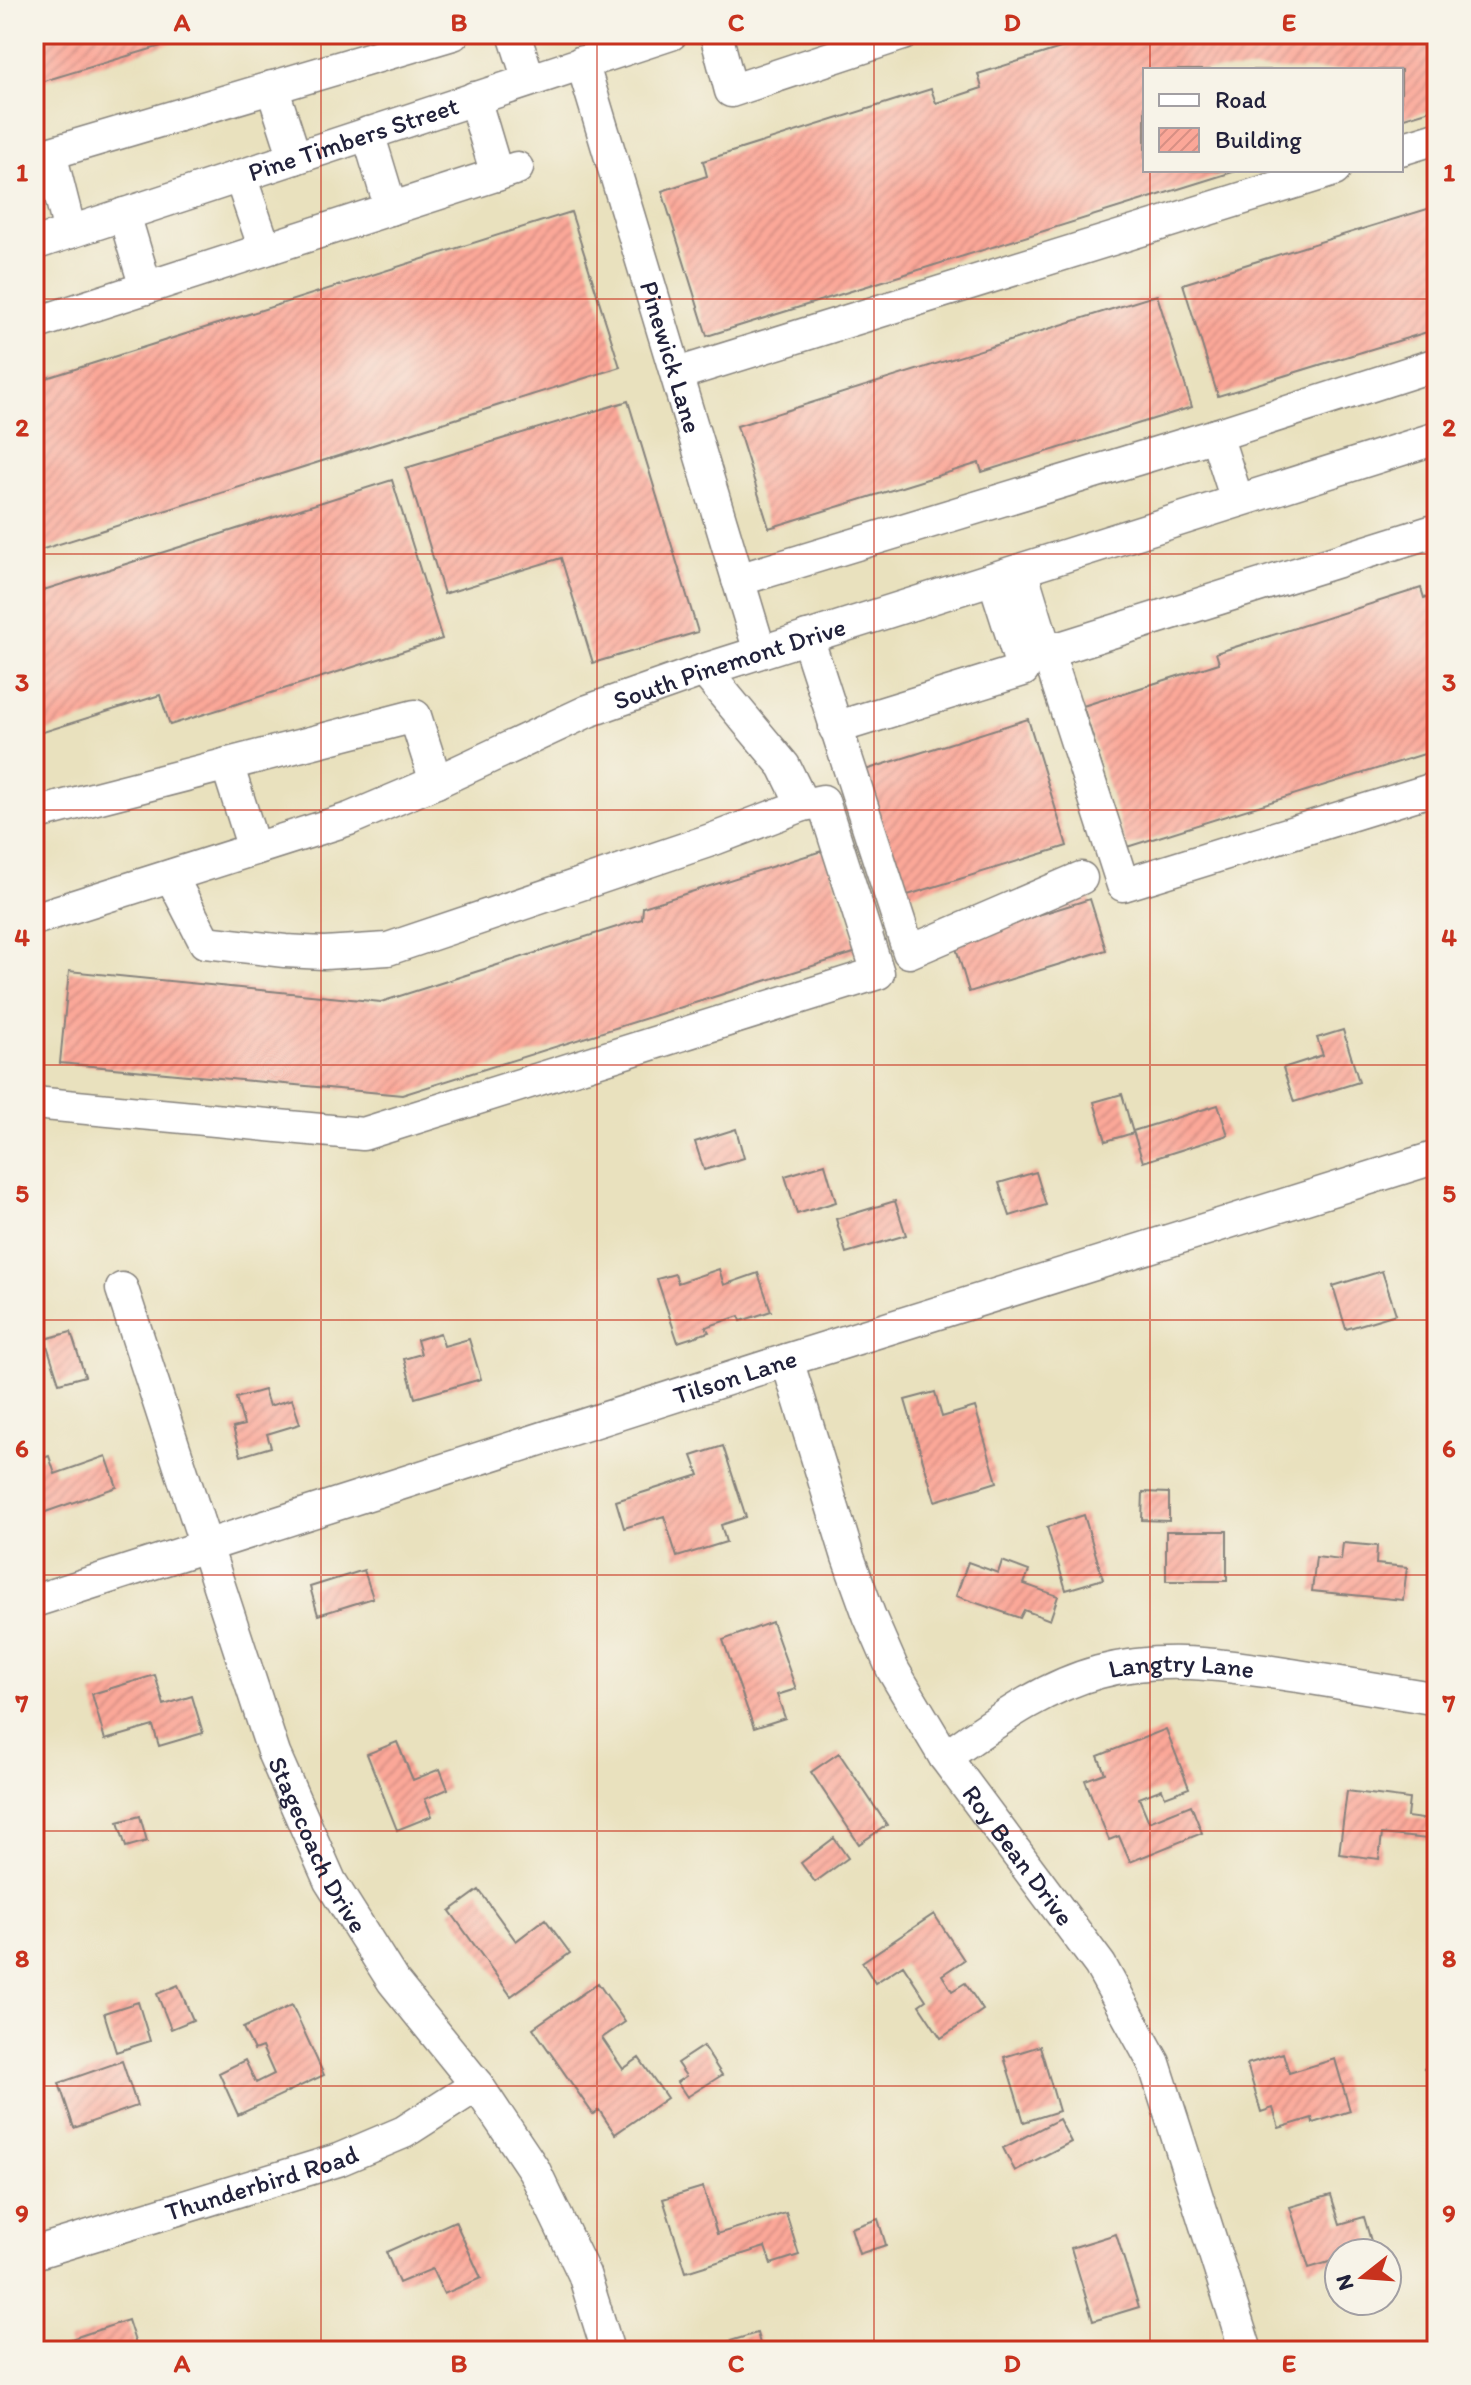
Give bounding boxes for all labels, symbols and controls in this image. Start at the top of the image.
text: A [173,6,191,38]
text: B [451,6,468,38]
text: C [728,6,745,38]
text: D [1003,6,1021,38]
text: E [1282,6,1296,38]
legend [1143,68,1403,172]
text: Road [1215,85,1267,114]
street label: Pine Timbers Street [244,89,463,188]
text: Building [1215,125,1302,154]
text: 1 [16,156,28,188]
text: 1 [1443,156,1455,188]
street label: Pinewick Lane [633,277,709,437]
text: 2 [15,411,29,443]
text: 2 [1442,411,1456,443]
street label: South Pinemont Drive [609,610,850,717]
text: 3 [15,666,29,698]
text: 3 [1442,666,1456,698]
text: 4 [14,921,30,953]
text: 4 [1441,921,1457,953]
text: 5 [15,1177,29,1209]
text: 5 [1442,1177,1456,1209]
street label: Tilson Lane [669,1342,801,1411]
text: 6 [15,1432,29,1464]
text: 6 [1442,1432,1456,1464]
street label: Langtry Lane [1106,1647,1256,1685]
text: 7 [15,1687,29,1719]
text: 7 [1442,1687,1456,1719]
street label: Stagecoach Drive [261,1752,375,1939]
street label: Roy Bean Drive [955,1779,1081,1932]
text: 8 [15,1942,29,1974]
text: 8 [1442,1942,1456,1974]
street label: Thunderbird Road [161,2137,363,2228]
text: 9 [15,2197,29,2229]
text: 9 [1442,2197,1456,2229]
north arrow [1323,2237,1403,2317]
text: N [1329,2272,1359,2294]
text: A [173,2347,191,2379]
text: B [451,2347,468,2379]
text: C [728,2347,745,2379]
text: D [1003,2347,1021,2379]
text: E [1282,2347,1296,2379]

